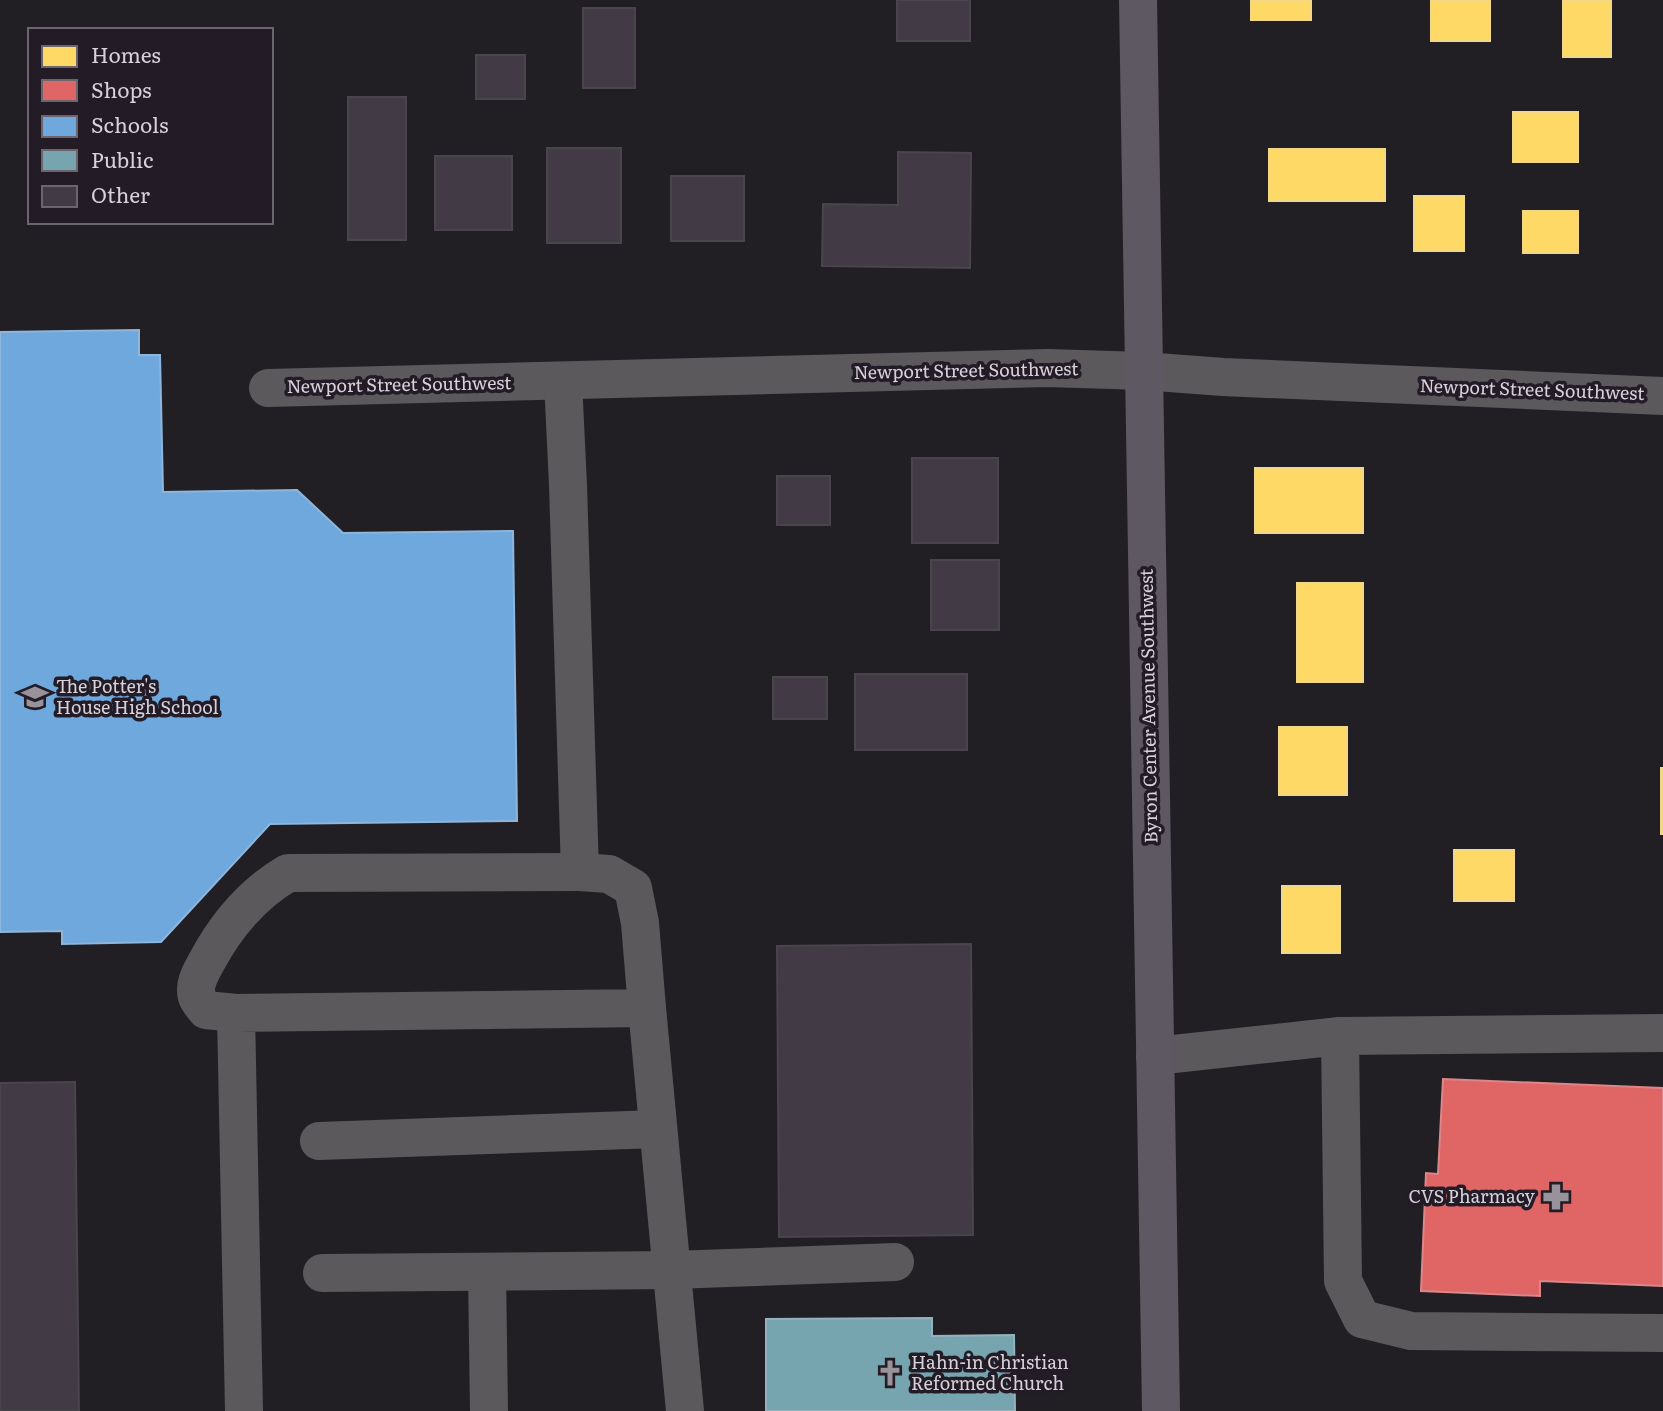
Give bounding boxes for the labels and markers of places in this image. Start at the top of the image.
place label: The Potter's House High School [56,672,219,720]
school or university icon: The Potter's House High School [20,682,50,712]
place label: CVS Pharmacy [1408,1182,1536,1209]
pharmacy icon: CVS Pharmacy [1541,1182,1571,1212]
place label: Hahn-in Christian Reformed Church [911,1348,1069,1396]
church icon: Hahn-in Christian Reformed Church [875,1358,905,1388]

